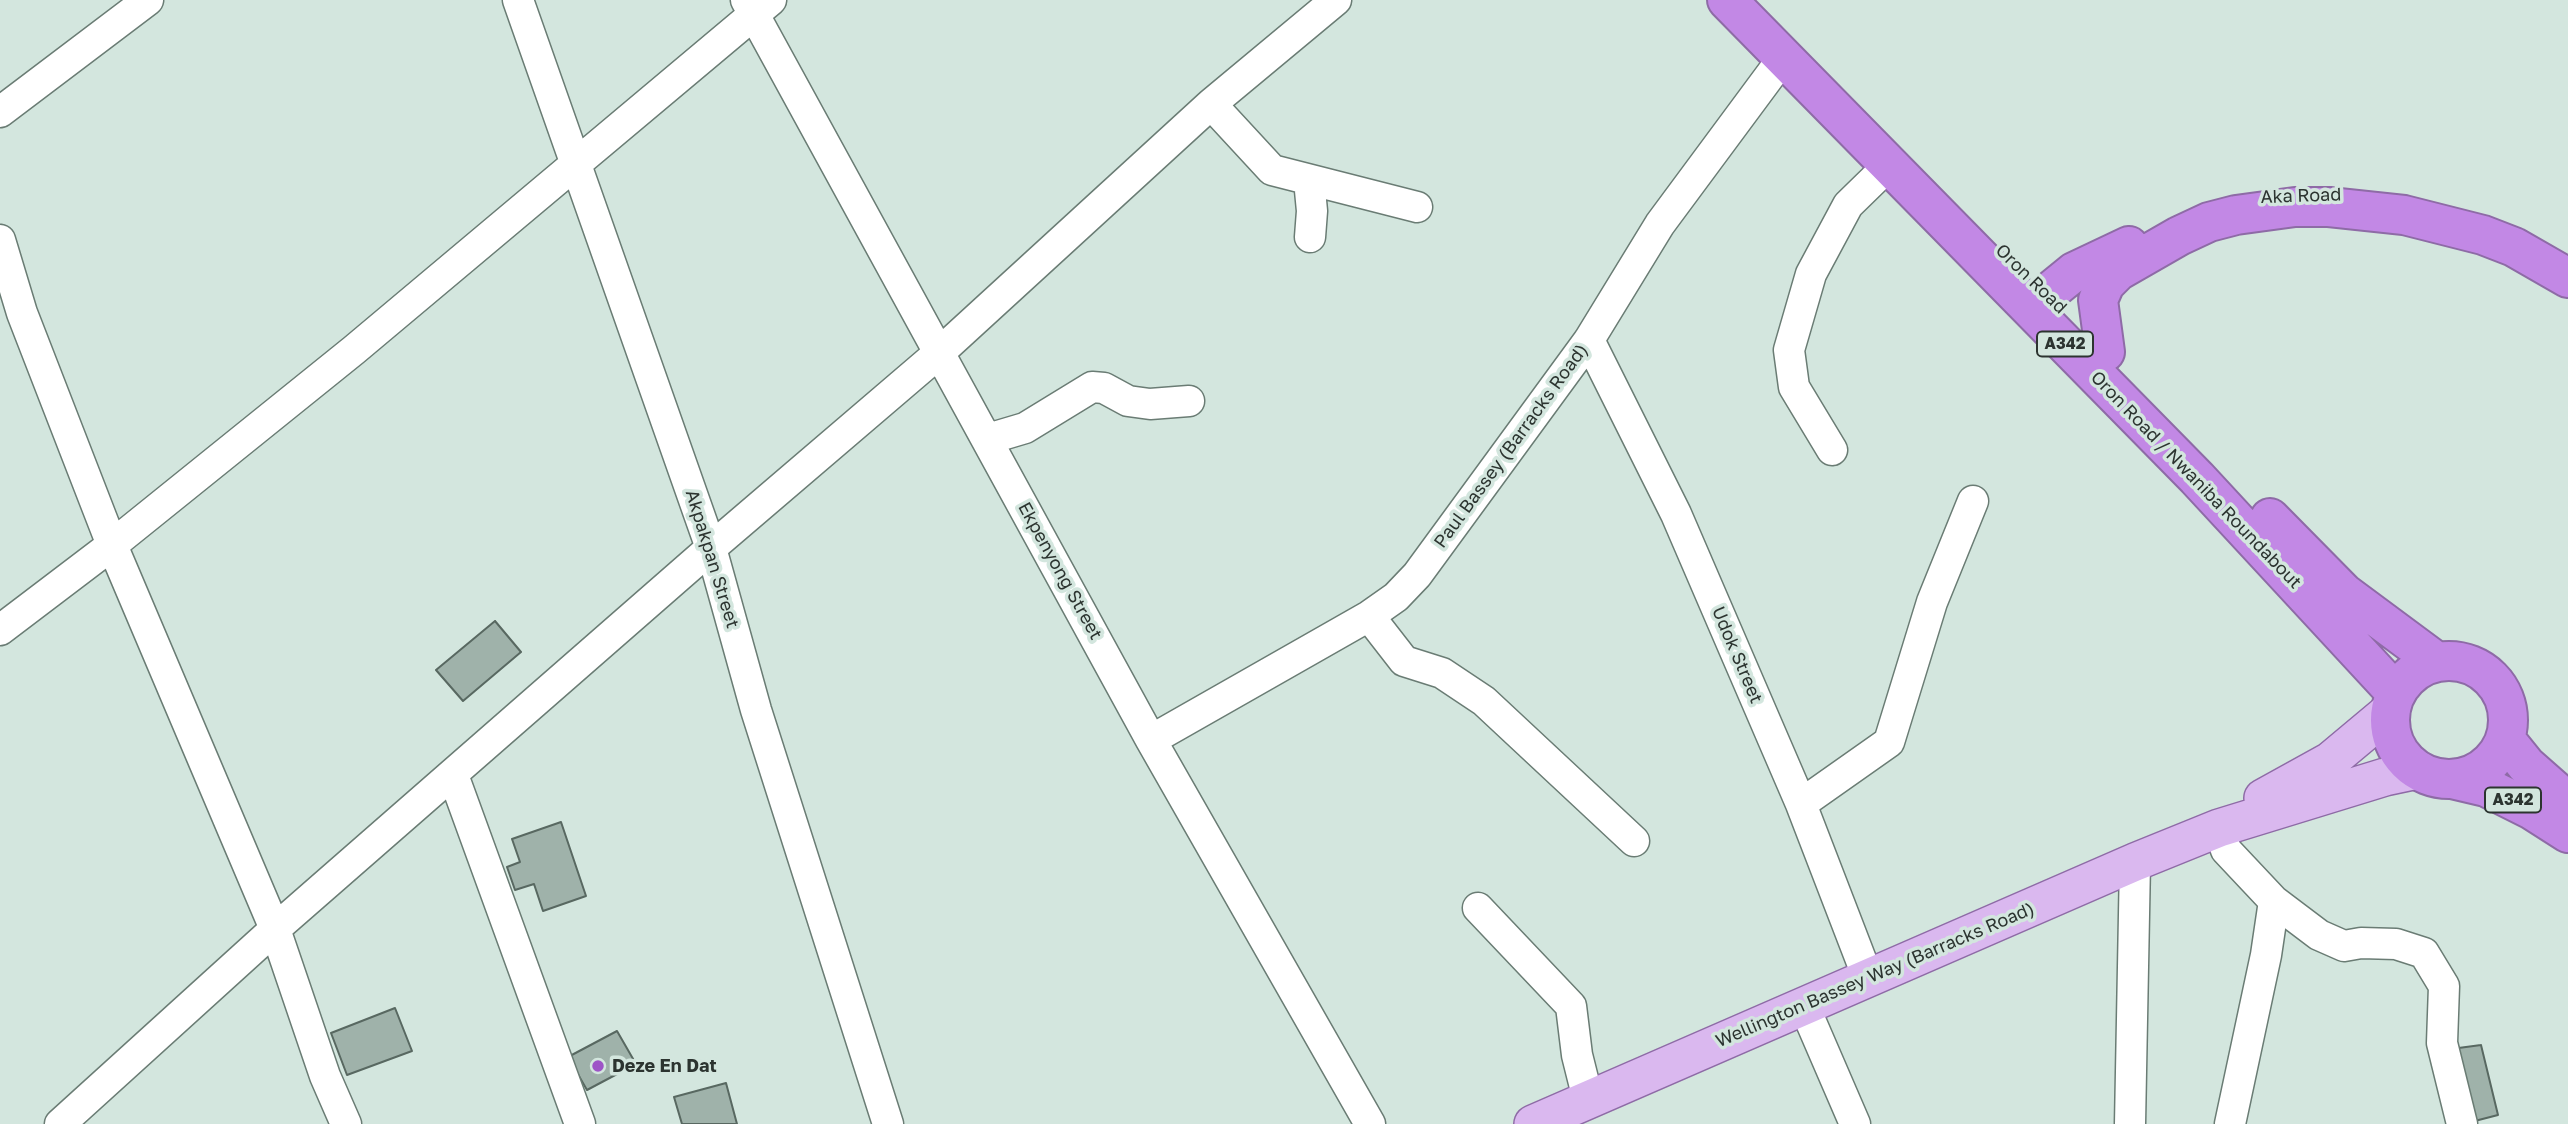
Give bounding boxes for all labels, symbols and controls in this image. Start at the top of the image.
street label: Aka Road [2260,184,2342,208]
street label: Oron Road [1991,240,2071,318]
road number: A342 [2037,332,2093,356]
street label: Paul Bassey (Barracks Road) [1430,340,1592,552]
street label: Oron Road / Nwaniba Roundabout [2086,367,2306,593]
street label: Akpakpan Street [681,487,743,631]
street label: Ekpenyong Street [1013,499,1107,643]
street label: Udok Street [1707,603,1767,707]
road number: A342 [2485,788,2541,813]
street label: Wellington Bassey Way (Barracks Road) [1712,898,2038,1052]
place label: Deze En Dat [612,1055,717,1077]
marker: Deze En Dat [590,1058,606,1074]

